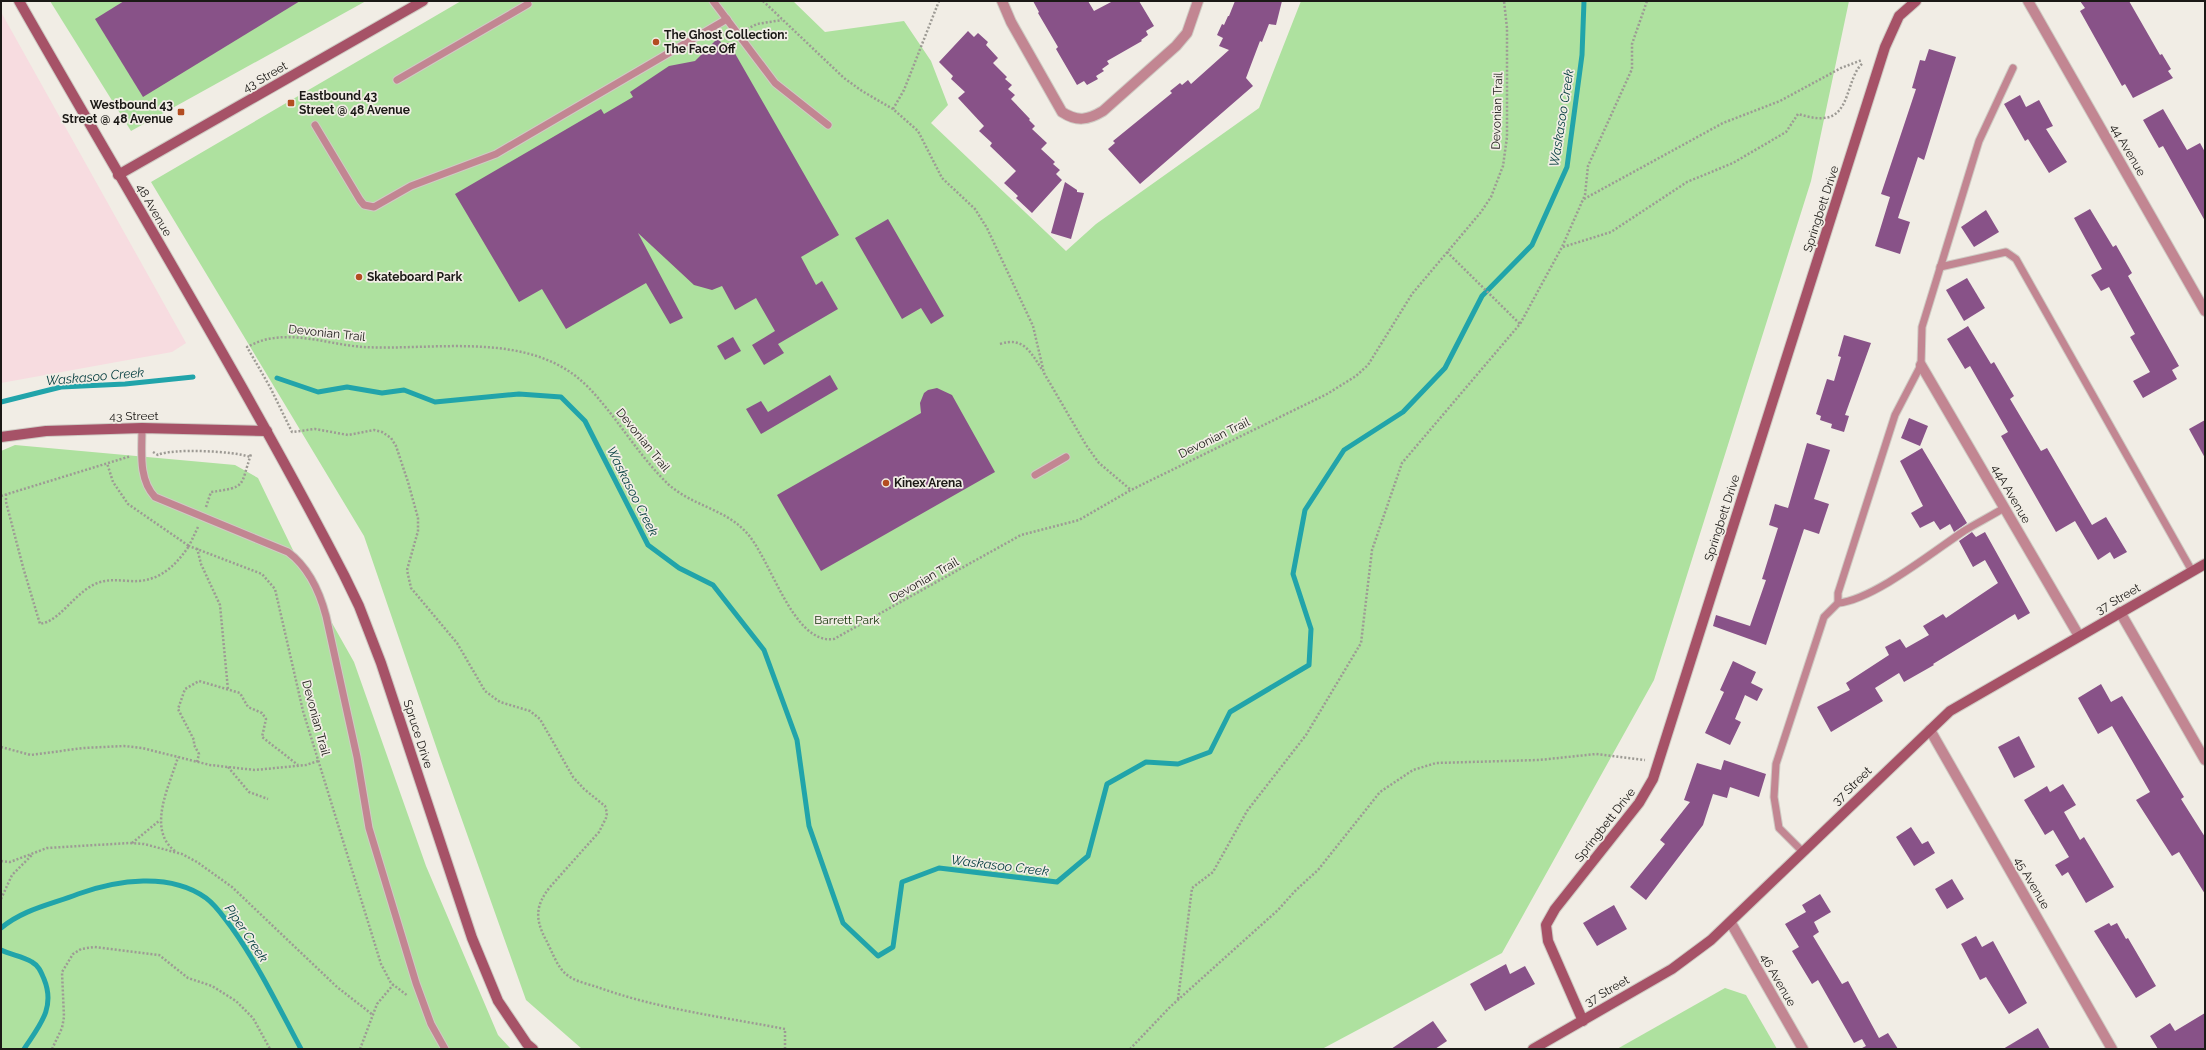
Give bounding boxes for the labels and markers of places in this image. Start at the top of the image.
place label: The Ghost Collection: The Face Off [664,28,788,56]
marker: The Ghost Collection: The Face Off [651,37,661,47]
place label: Eastbound 43 Street @ 48 Avenue [299,89,410,117]
place label: Westbound 43 Street @ 48 Avenue [62,98,173,126]
marker: Eastbound 43 Street @ 48 Avenue [286,98,296,108]
marker: Westbound 43 Street @ 48 Avenue [176,107,186,117]
place label: Skateboard Park [367,270,462,284]
marker: Skateboard Park [354,272,364,282]
place label: Kinex Arena [894,476,962,490]
marker: Kinex Arena [881,478,891,488]

